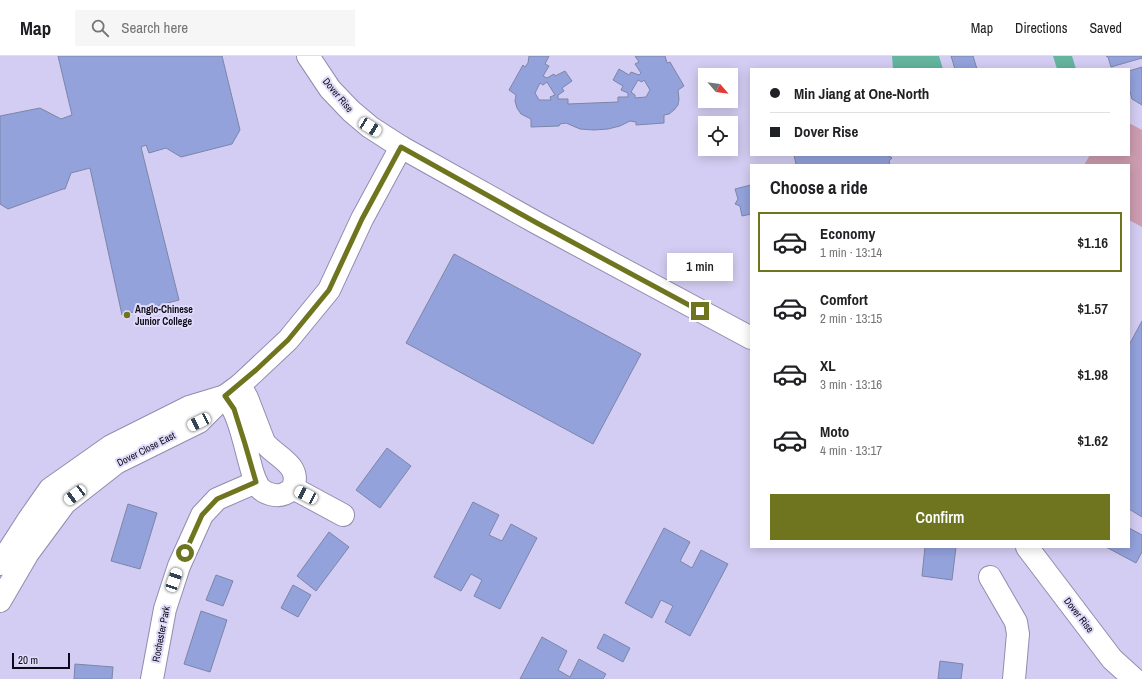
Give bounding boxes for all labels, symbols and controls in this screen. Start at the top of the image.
search box [75,10,355,46]
text: Map [20,15,51,41]
icon: search [89,17,111,39]
text: Search here [121,17,188,38]
text: Map [971,19,993,37]
text: Directions [1015,19,1067,37]
text: Saved [1089,19,1122,37]
north arrow [698,68,738,108]
map controls [698,68,738,156]
street label: Dover Rise [320,75,356,115]
text: Min Jiang at One-North [794,83,929,104]
car [357,116,383,138]
button: locate [698,116,738,156]
text: Dover Rise [794,121,858,142]
text: Choose a ride [770,175,868,200]
text: Economy [820,223,875,244]
icon: car [772,224,808,260]
text: $1.16 [1077,232,1108,253]
text: 1 min · 13:14 [820,244,882,261]
callout: 1 min [667,253,733,281]
text: 1 min [686,258,714,275]
text: Comfort [820,289,868,310]
icon: car [772,290,808,326]
text: $1.57 [1077,298,1108,319]
route end [691,302,709,320]
place label: Anglo-Chinese Junior College [135,303,193,328]
marker: Anglo-Chinese Junior College [122,310,132,320]
text: 2 min · 13:15 [820,310,882,327]
text: XL [820,355,836,376]
icon: car [772,356,808,392]
text: $1.98 [1077,364,1108,385]
text: 3 min · 13:16 [820,376,882,393]
car [186,411,212,433]
text: Moto [820,421,849,442]
icon: car [772,422,808,458]
street label: Dover Close East [115,428,178,469]
text: $1.62 [1077,430,1108,451]
text: 4 min · 13:17 [820,442,882,459]
car [62,483,88,507]
car [293,484,319,506]
button: Confirm [770,494,1110,540]
route start [176,544,194,562]
car [164,567,184,593]
street label: Dover Rise [1061,595,1097,636]
street label: Rochester Park [149,604,173,663]
scale bar [12,651,70,670]
text: 20 m [18,653,38,667]

